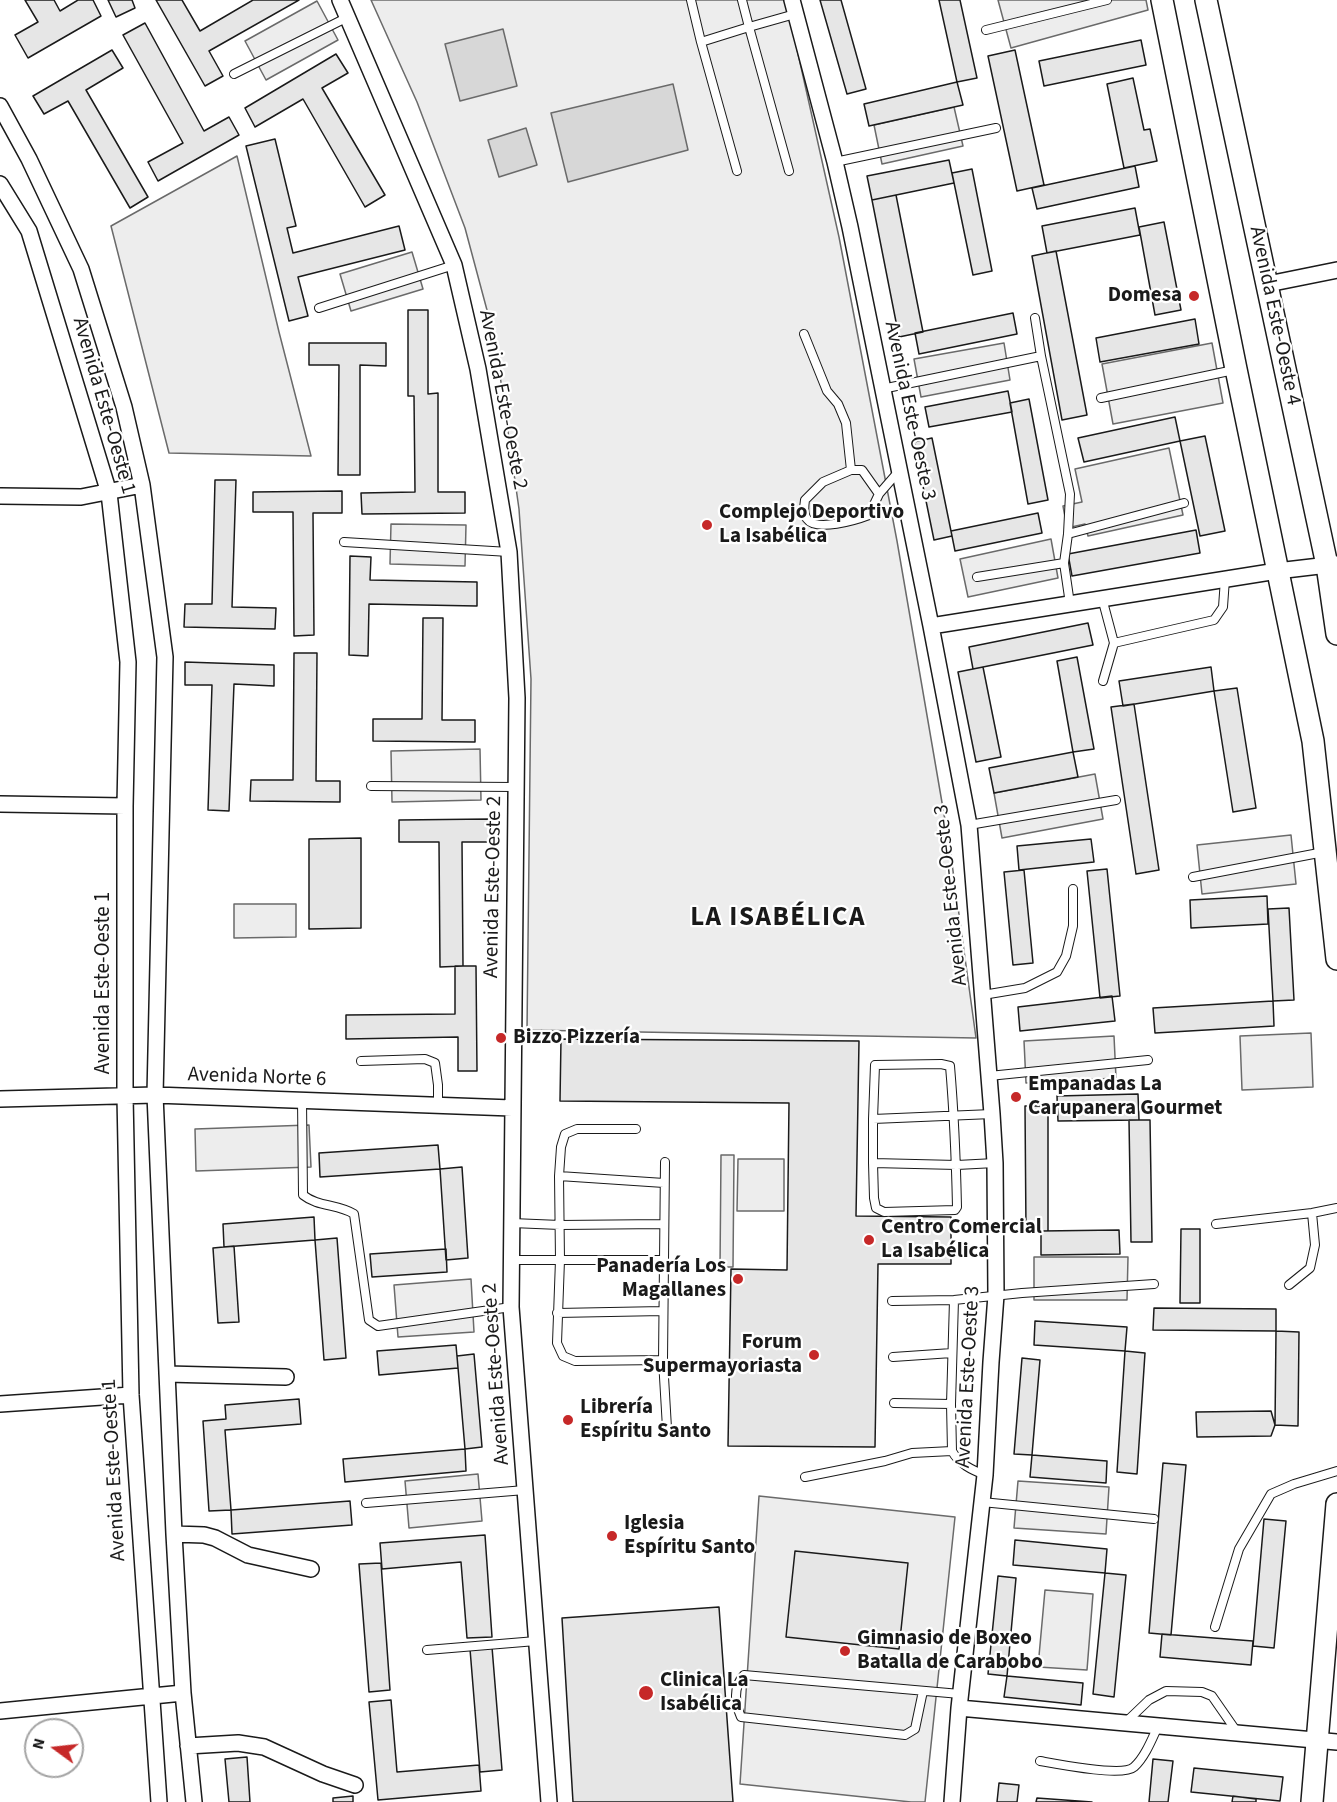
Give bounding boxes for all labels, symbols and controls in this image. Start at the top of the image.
street label: Avenida Este-Oeste 4 [1243,224,1305,408]
place label: Domesa [1108,283,1182,309]
marker: Domesa [1187,289,1201,303]
street label: Avenida Este-Oeste 2 [472,308,532,492]
street label: Avenida Este-Oeste 1 [66,315,140,497]
street label: Avenida Este-Oeste 3 [878,319,940,503]
place label: Complejo Deportivo La Isabélica [719,500,904,550]
marker: Complejo Deportivo La Isabélica [700,518,714,532]
street label: Avenida Este-Oeste 2 [480,796,508,978]
street label: Avenida Este-Oeste 3 [930,803,974,987]
street label: Avenida Este-Oeste 1 [91,892,117,1074]
district label: LA ISABÉLICA [690,903,866,935]
place label: Bizzo Pizzería [513,1025,640,1051]
marker: Bizzo Pizzería [494,1031,508,1045]
street label: Avenida Norte 6 [187,1063,327,1093]
place label: Empanadas La Carupanera Gourmet [1028,1072,1222,1122]
marker: Empanadas La Carupanera Gourmet [1009,1090,1023,1104]
place label: Centro Comercial La Isabélica [881,1215,1042,1265]
marker: Centro Comercial La Isabélica [862,1233,876,1247]
place label: Panadería Los Magallanes [596,1254,726,1304]
marker: Panadería Los Magallanes [731,1272,745,1286]
street label: Avenida Este-Oeste 2 [478,1282,516,1466]
street label: Avenida Este-Oeste 3 [952,1285,986,1469]
place label: Forum Supermayoriasta [643,1330,802,1380]
marker: Forum Supermayoriasta [807,1348,821,1362]
street label: Avenida Este-Oeste 1 [98,1378,132,1562]
place label: Librería Espíritu Santo [580,1395,711,1445]
marker: Librería Espíritu Santo [561,1413,575,1427]
place label: Iglesia Espíritu Santo [624,1511,755,1561]
marker: Iglesia Espíritu Santo [605,1529,619,1543]
place label: Gimnasio de Boxeo Batalla de Carabobo [857,1626,1043,1676]
marker: Gimnasio de Boxeo Batalla de Carabobo [838,1644,852,1658]
place label: Clinica La Isabélica [660,1668,749,1718]
marker: Clinica La Isabélica [637,1684,655,1702]
north arrow [24,1718,84,1778]
text: N [27,1736,51,1752]

